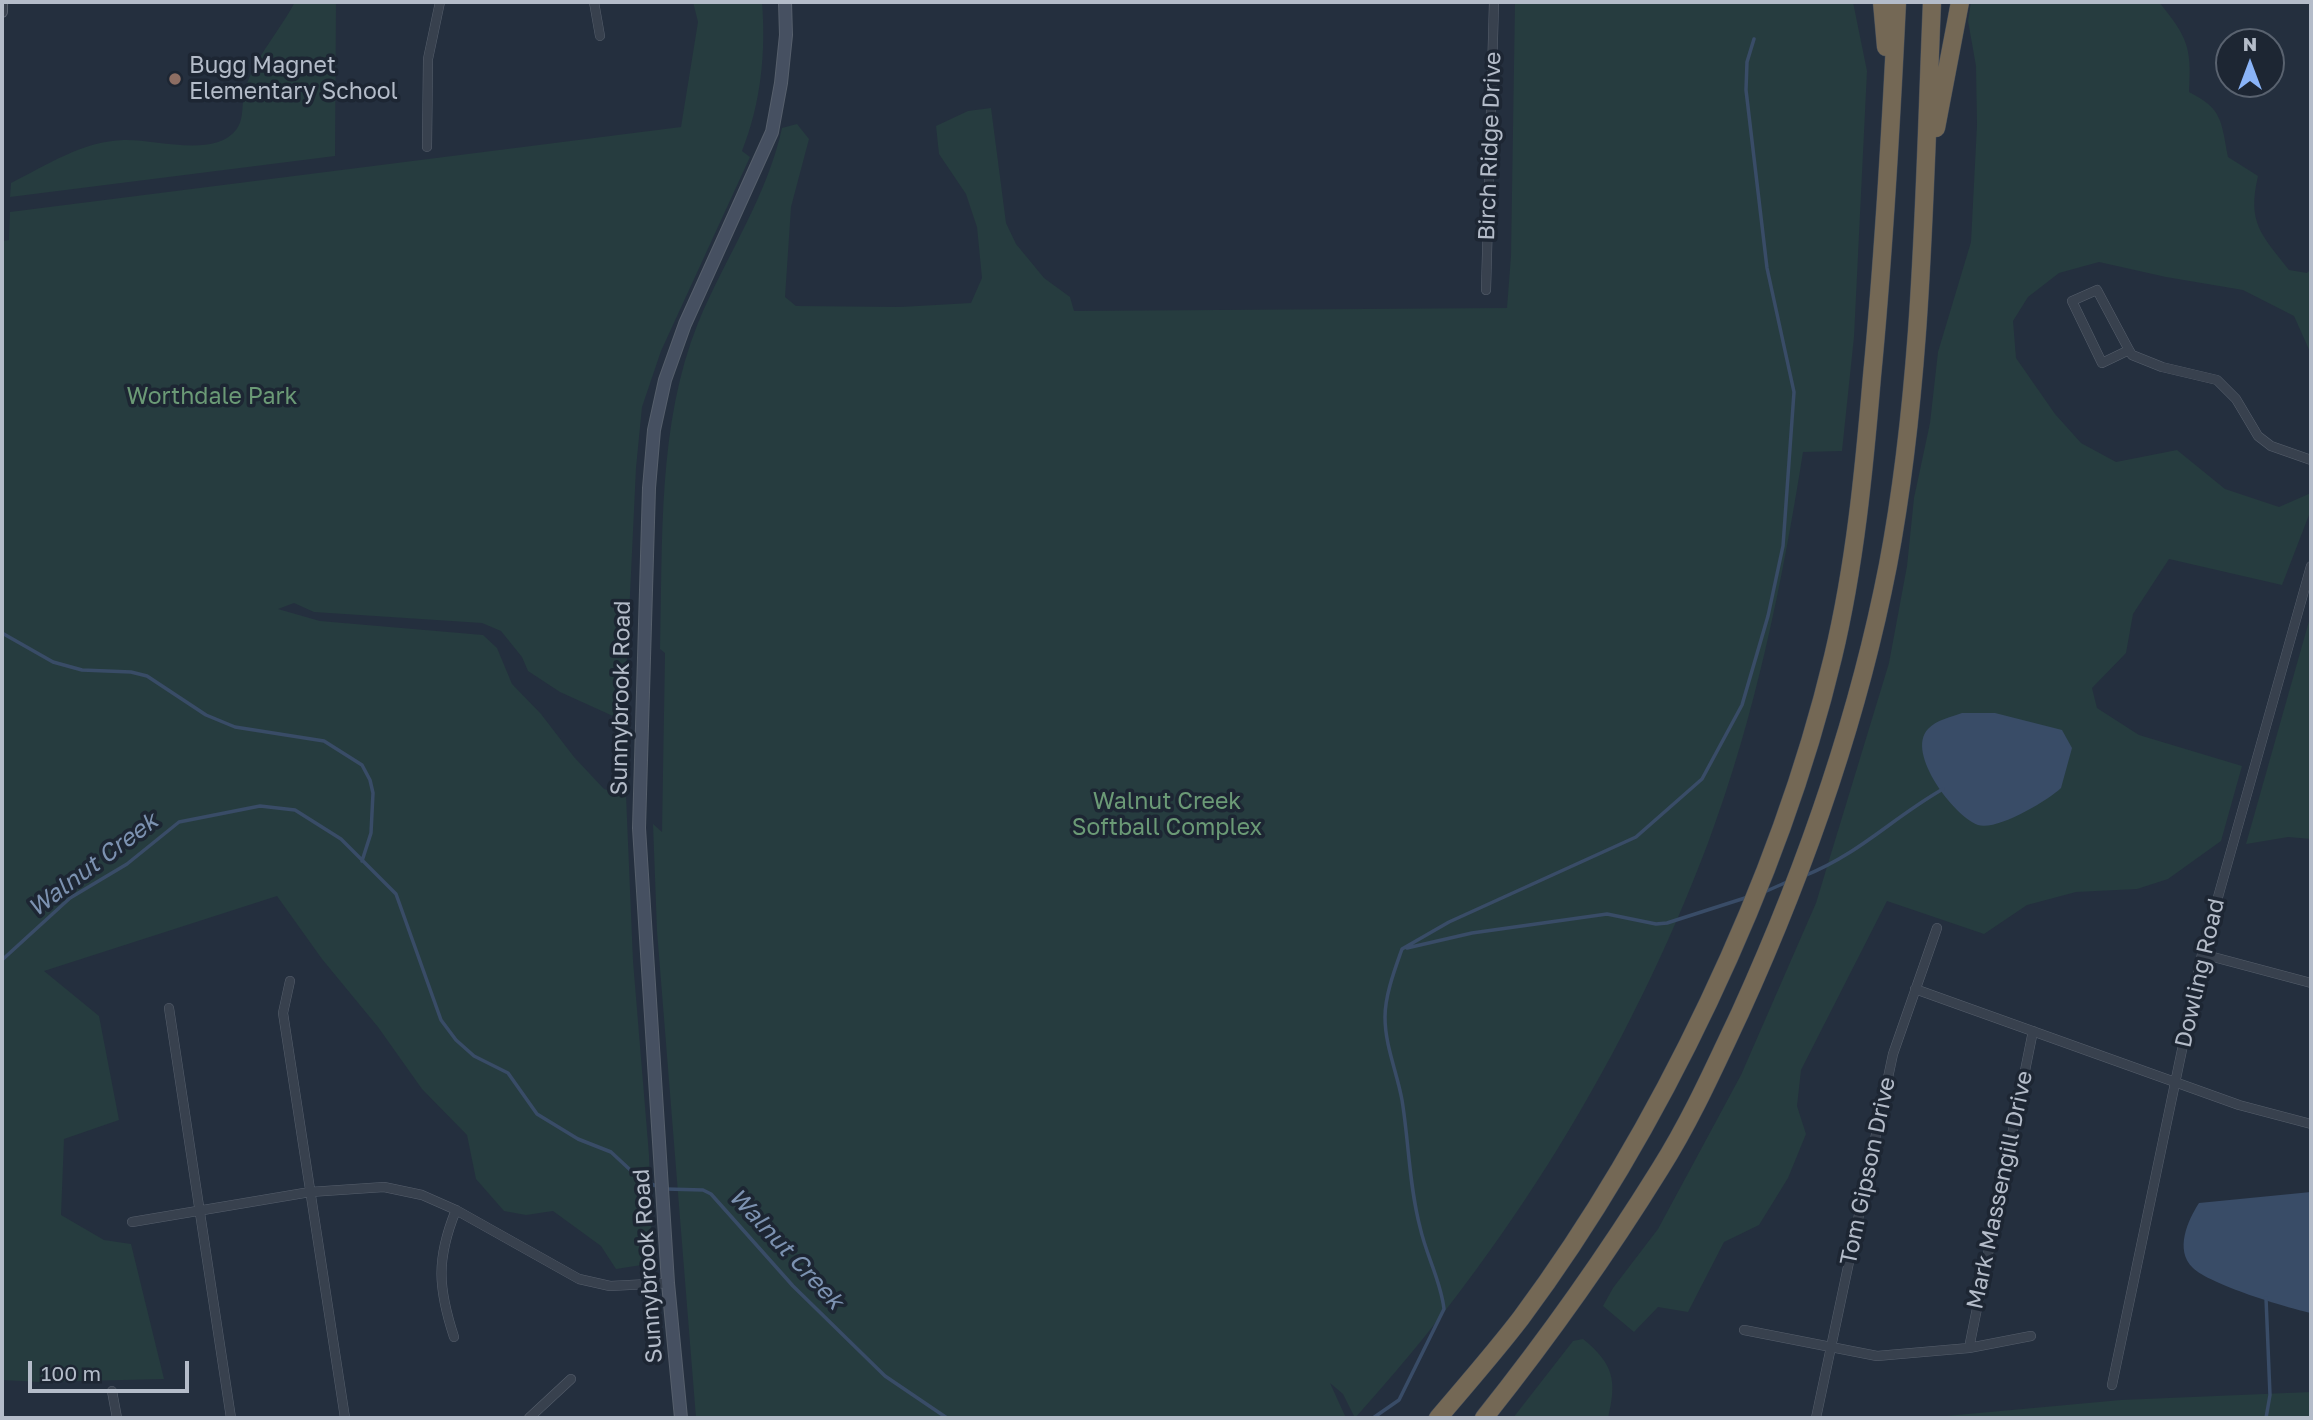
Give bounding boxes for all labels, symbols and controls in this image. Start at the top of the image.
north arrow [2215,28,2285,98]
text: N [2243,32,2257,55]
street label: Birch Ridge Drive [1473,51,1507,241]
place label: Bugg Magnet Elementary School [189,52,398,106]
marker: Bugg Magnet Elementary School [167,71,183,87]
park label: Worthdale Park [127,383,297,411]
street label: Sunnybrook Road [606,600,636,796]
park label: Walnut Creek Softball Complex [1072,788,1262,842]
water label: Walnut Creek [22,807,164,923]
street label: Dowling Road [2169,896,2231,1050]
street label: Mark Massengill Drive [1961,1068,2039,1312]
street label: Tom Gipson Drive [1835,1074,1901,1268]
street label: Sunnybrook Road [627,1168,669,1364]
water label: Walnut Creek [723,1182,849,1316]
scale bar [32,1346,192,1390]
text: 100 m [41,1360,101,1386]

